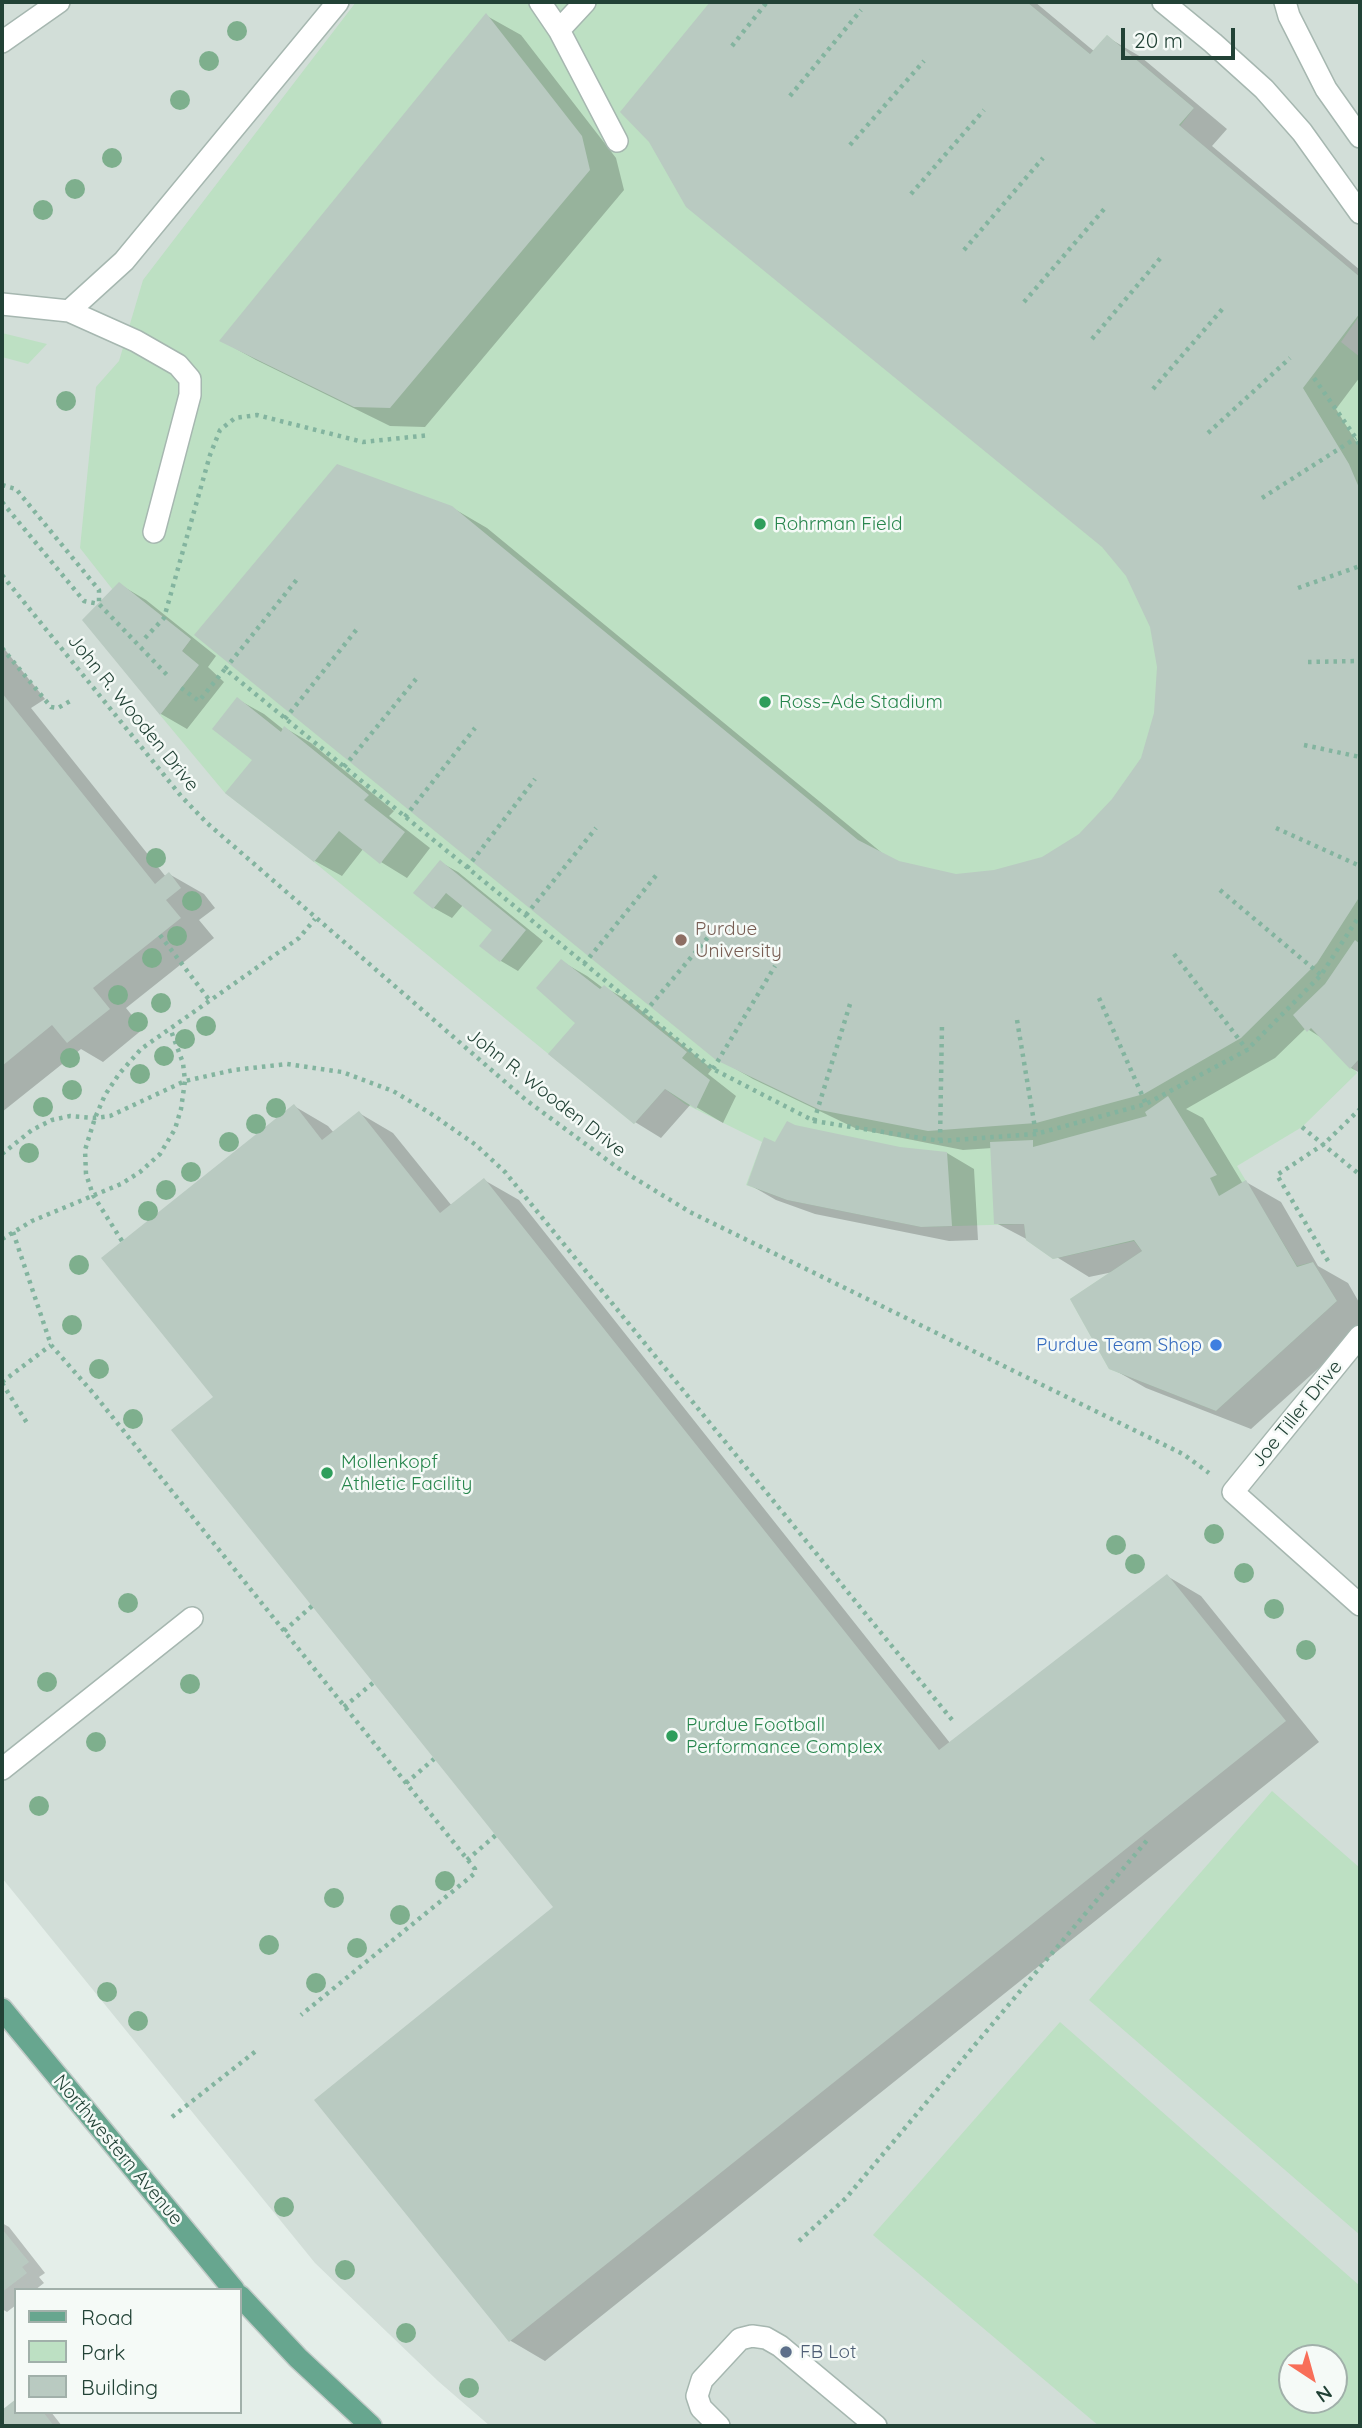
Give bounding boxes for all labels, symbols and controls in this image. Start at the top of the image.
scale bar [1124,14,1238,58]
text: 20 m [1134,27,1183,53]
place label: Rohrman Field [774,513,902,535]
marker: Rohrman Field [752,516,768,532]
street label: John R. Wooden Drive [63,630,203,796]
place label: Ross–Ade Stadium [779,691,943,713]
marker: Ross–Ade Stadium [757,694,773,710]
place label: Purdue University [695,918,782,962]
marker: Purdue University [673,932,689,948]
street label: John R. Wooden Drive [462,1024,630,1162]
place label: Purdue Team Shop [1036,1334,1202,1356]
marker: Purdue Team Shop [1208,1337,1224,1353]
street label: Joe Tiller Drive [1247,1356,1347,1472]
place label: Mollenkopf Athletic Facility [341,1451,472,1495]
marker: Mollenkopf Athletic Facility [319,1465,335,1481]
place label: Purdue Football Performance Complex [686,1714,882,1758]
marker: Purdue Football Performance Complex [664,1728,680,1744]
street label: Northwestern Avenue [48,2070,188,2230]
legend [14,2288,242,2414]
text: Road [81,2304,133,2330]
text: Park [81,2339,125,2365]
place label: FB Lot [800,2341,856,2363]
marker: FB Lot [778,2344,794,2360]
north arrow [1278,2344,1348,2414]
text: Building [81,2374,158,2400]
text: N [1311,2381,1337,2408]

